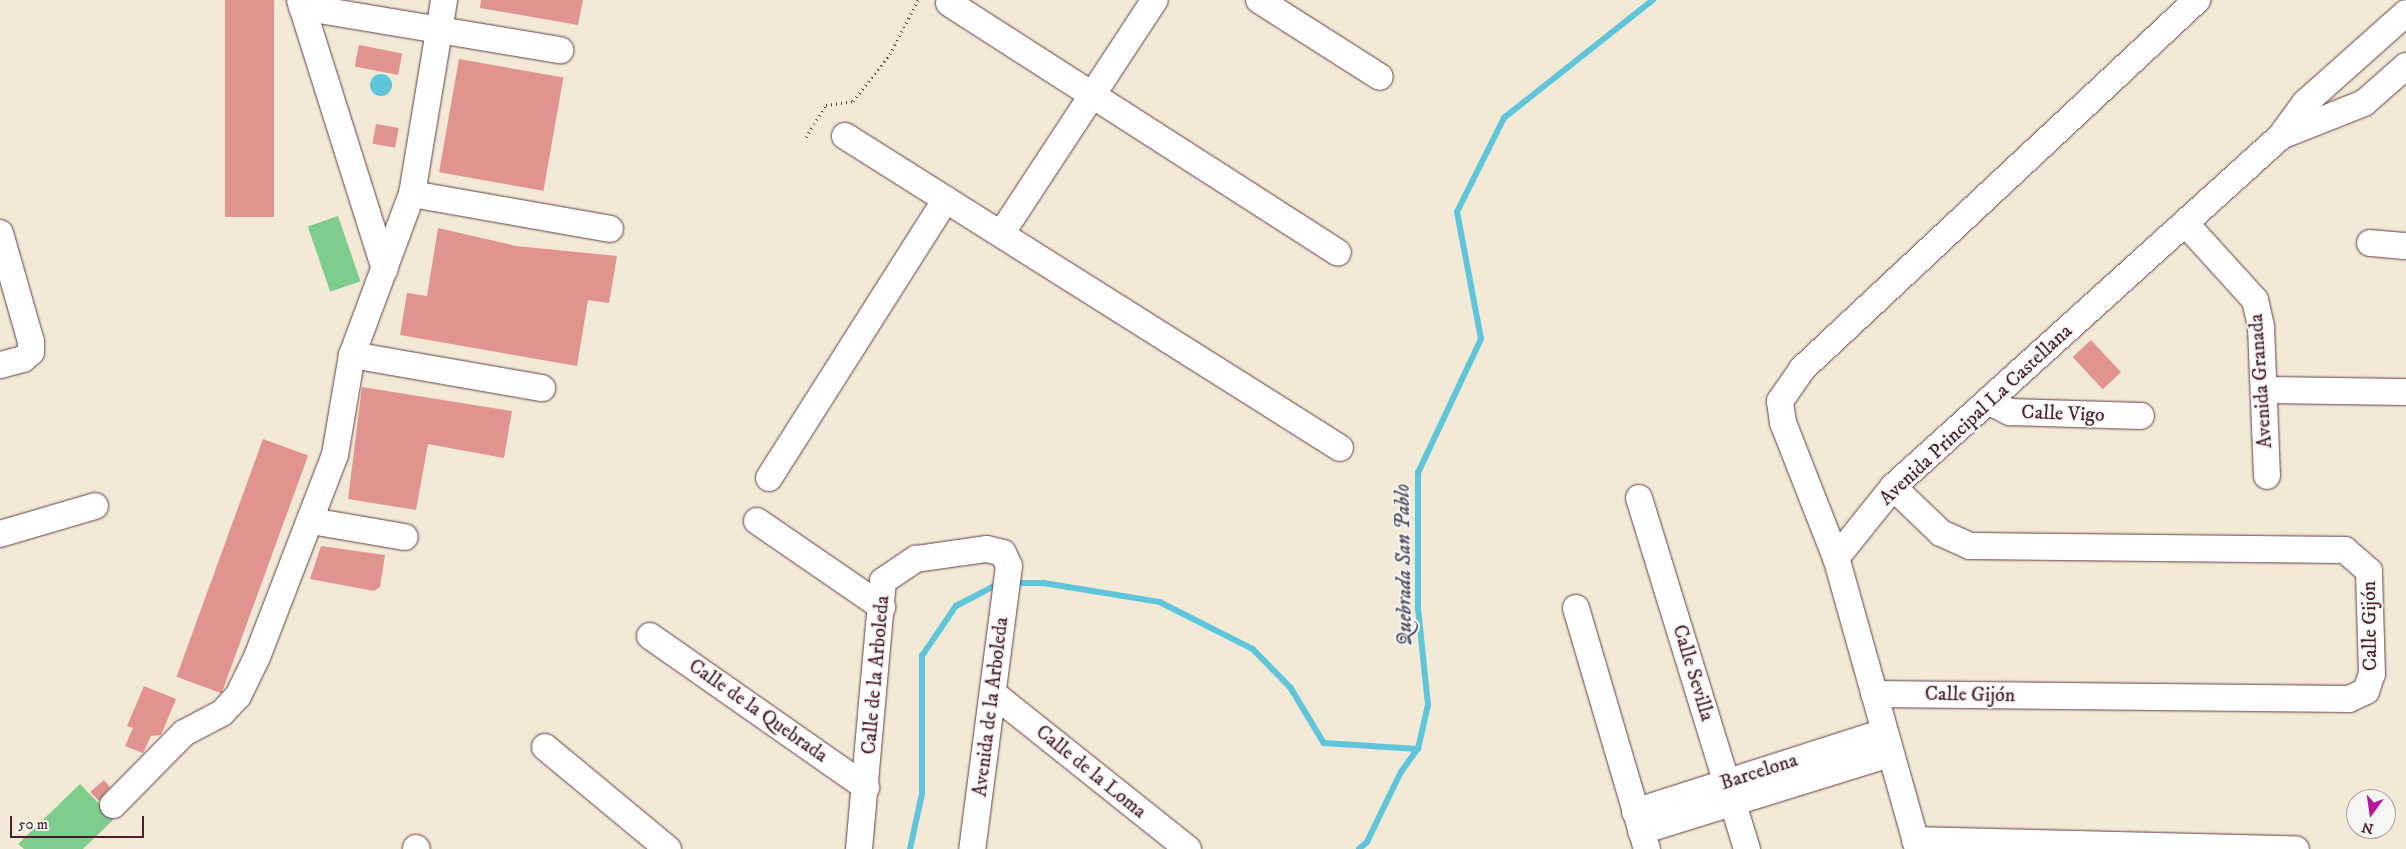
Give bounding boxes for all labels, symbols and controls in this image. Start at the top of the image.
street label: Avenida Granada [2244,313,2278,449]
street label: Avenida Principal La Castellana [1875,319,2077,511]
street label: Calle Vigo [2021,401,2105,427]
water label: Quebrada San Pablo [1390,483,1418,647]
street label: Calle Gijón [2357,581,2383,671]
street label: Calle de la Arboleda [857,594,895,756]
street label: Avenida de la Arboleda [968,616,1014,798]
street label: Calle Sevilla [1667,622,1719,724]
street label: Calle de la Quebrada [684,654,832,768]
street label: Calle Gijón [1925,682,2015,708]
street label: Calle de la Loma [1031,720,1151,824]
street label: Barcelona [1717,748,1801,796]
north arrow [2346,789,2396,839]
scale bar [12,806,146,838]
text: 50 m [18,815,48,834]
text: N [2360,817,2375,838]

